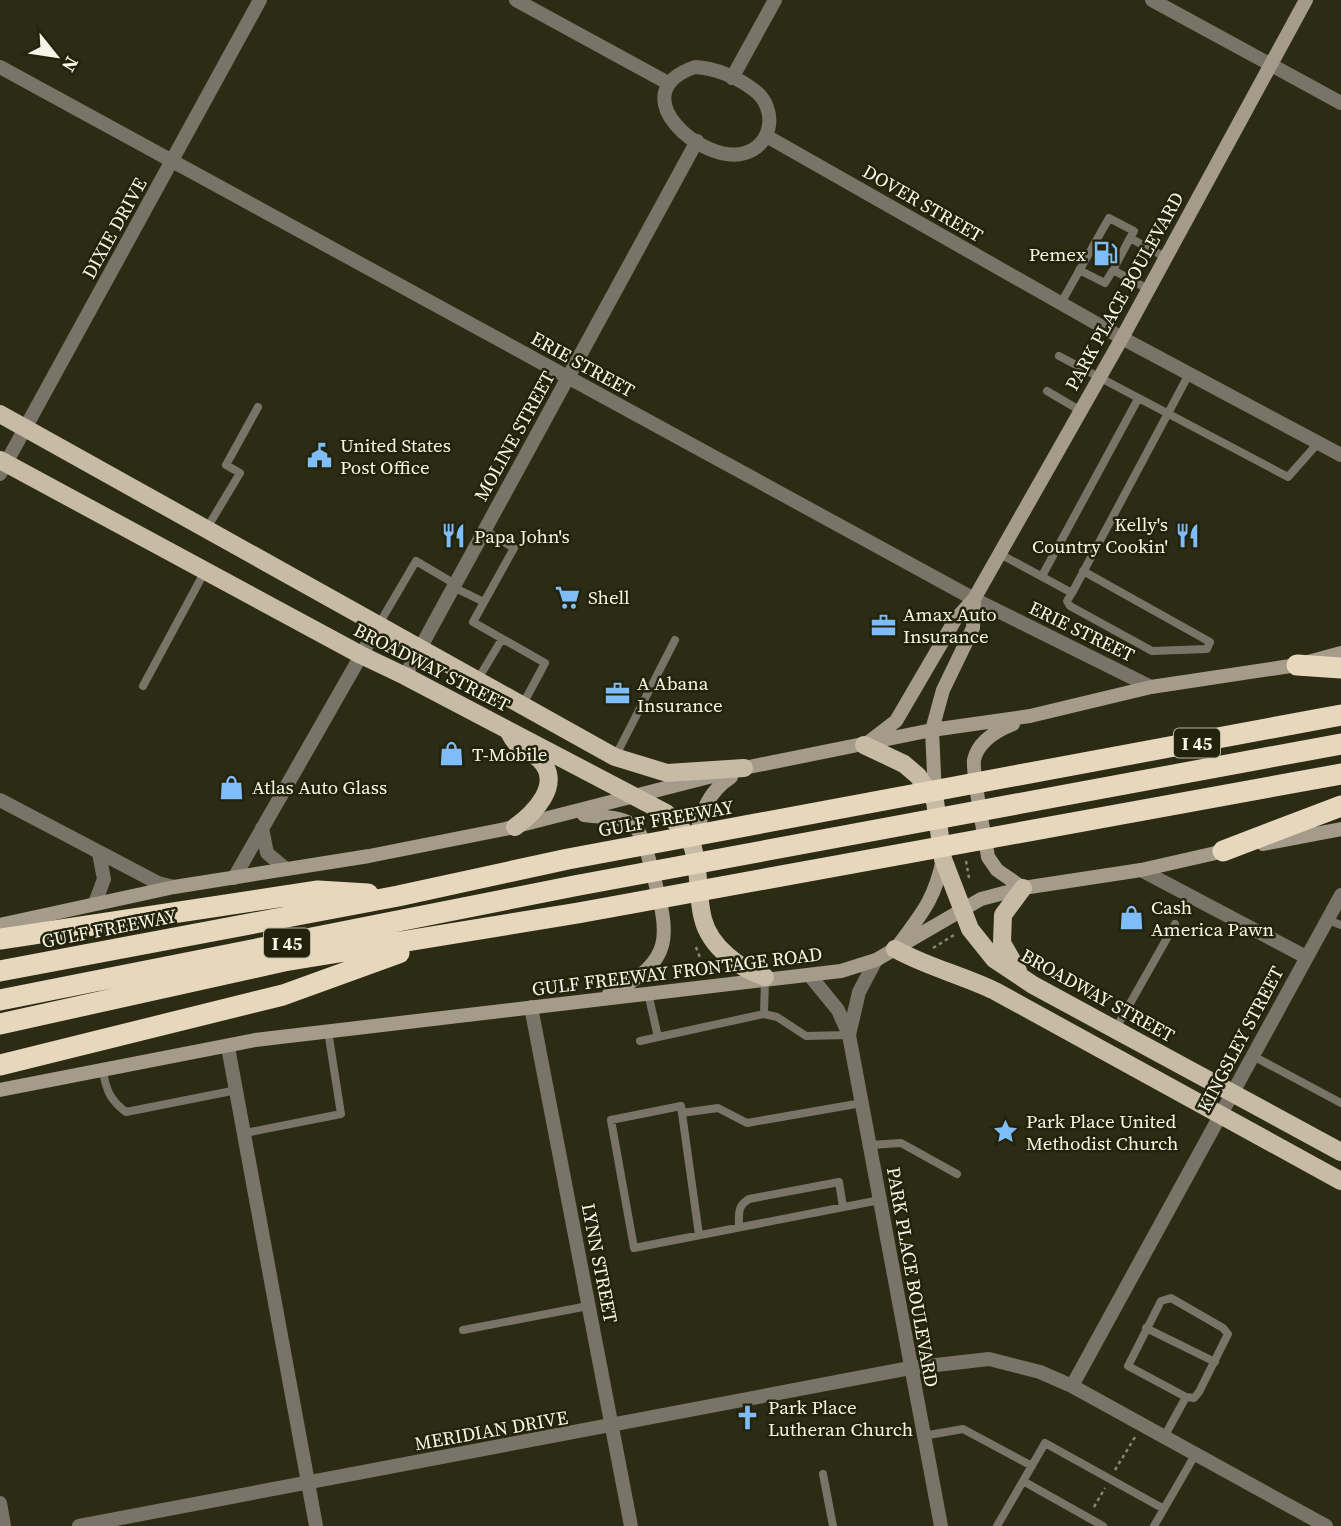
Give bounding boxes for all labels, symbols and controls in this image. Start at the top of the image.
north arrow [21,21,91,91]
text: N [56,52,85,77]
street label: DOVER STREET [858,158,988,248]
street label: DIXIE DRIVE [76,173,152,283]
street label: PARK PLACE BOULEVARD [1059,187,1189,395]
fuel station icon: Pemex [1092,240,1120,268]
place label: Pemex [1029,241,1086,267]
street label: ERIE STREET [527,325,640,403]
street label: MOLINE STREET [467,366,561,506]
place label: United States Post Office [340,432,451,480]
public building icon: United States Post Office [306,442,334,470]
place label: Kelly's Country Cookin' [1032,511,1168,559]
restaurant icon: Kelly's Country Cookin' [1174,521,1202,549]
restaurant icon: Papa John's [440,522,468,550]
place label: Papa John's [474,523,570,549]
supermarket icon: Shell [554,583,582,611]
place label: Shell [588,584,630,610]
street label: ERIE STREET [1025,594,1140,668]
place label: Amax Auto Insurance [903,601,997,649]
office icon: Amax Auto Insurance [869,611,897,639]
street label: BROADWAY STREET [350,616,515,718]
place label: A Abana Insurance [637,670,723,718]
office icon: A Abana Insurance [603,680,631,708]
road number: I 45 [1174,728,1220,758]
shop icon: T-Mobile [438,740,466,768]
place label: T-Mobile [472,741,547,767]
shop icon: Atlas Auto Glass [218,773,246,801]
place label: Atlas Auto Glass [252,774,387,800]
street label: GULF FREEWAY [596,793,736,843]
place label: Cash America Pawn [1151,894,1274,942]
street label: GULF FREEWAY [39,902,179,954]
shop icon: Cash America Pawn [1117,904,1145,932]
road number: I 45 [264,928,310,958]
street label: GULF FREEWAY FRONTAGE ROAD [530,940,824,1002]
street label: BROADWAY STREET [1017,942,1180,1048]
street label: KINGSLEY STREET [1191,961,1290,1116]
place label: Park Place United Methodist Church [1026,1108,1178,1156]
place icon: Park Place United Methodist Church [992,1118,1020,1146]
street label: PARK PLACE BOULEVARD [881,1165,945,1389]
street label: LYNN STREET [576,1201,624,1326]
place label: Park Place Lutheran Church [768,1394,913,1442]
street label: MERIDIAN DRIVE [412,1404,570,1456]
church icon: Park Place Lutheran Church [734,1404,762,1432]

